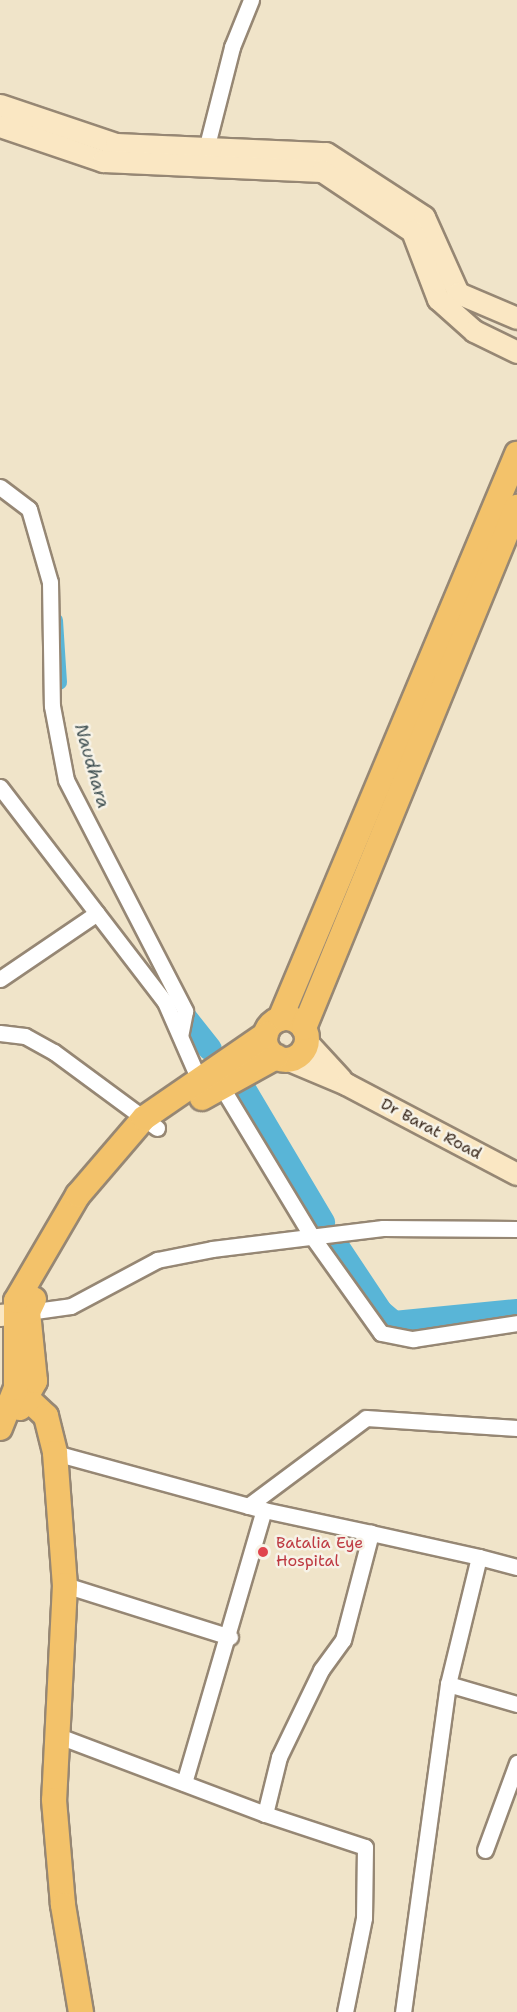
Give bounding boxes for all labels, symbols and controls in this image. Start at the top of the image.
water label: Naudhara [70,721,114,811]
street label: Dr Barat Road [377,1094,485,1164]
place label: Batalia Eye Hospital [276,1533,363,1571]
marker: Batalia Eye Hospital [254,1543,272,1561]

